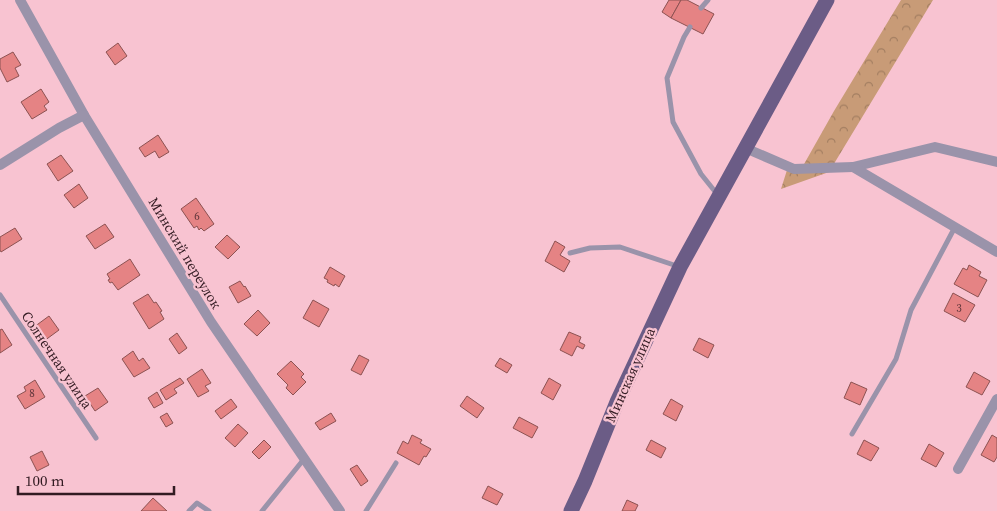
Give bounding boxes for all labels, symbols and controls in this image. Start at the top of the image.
street label: Минский переулок [144,193,226,313]
house number: 6 [194,209,200,224]
house number: 3 [956,301,962,316]
street label: Солнечная улица [17,307,98,414]
street label: Минская улица [600,324,660,426]
house number: 8 [29,386,35,401]
scale bar [18,464,174,496]
text: 100 m [25,470,65,491]

